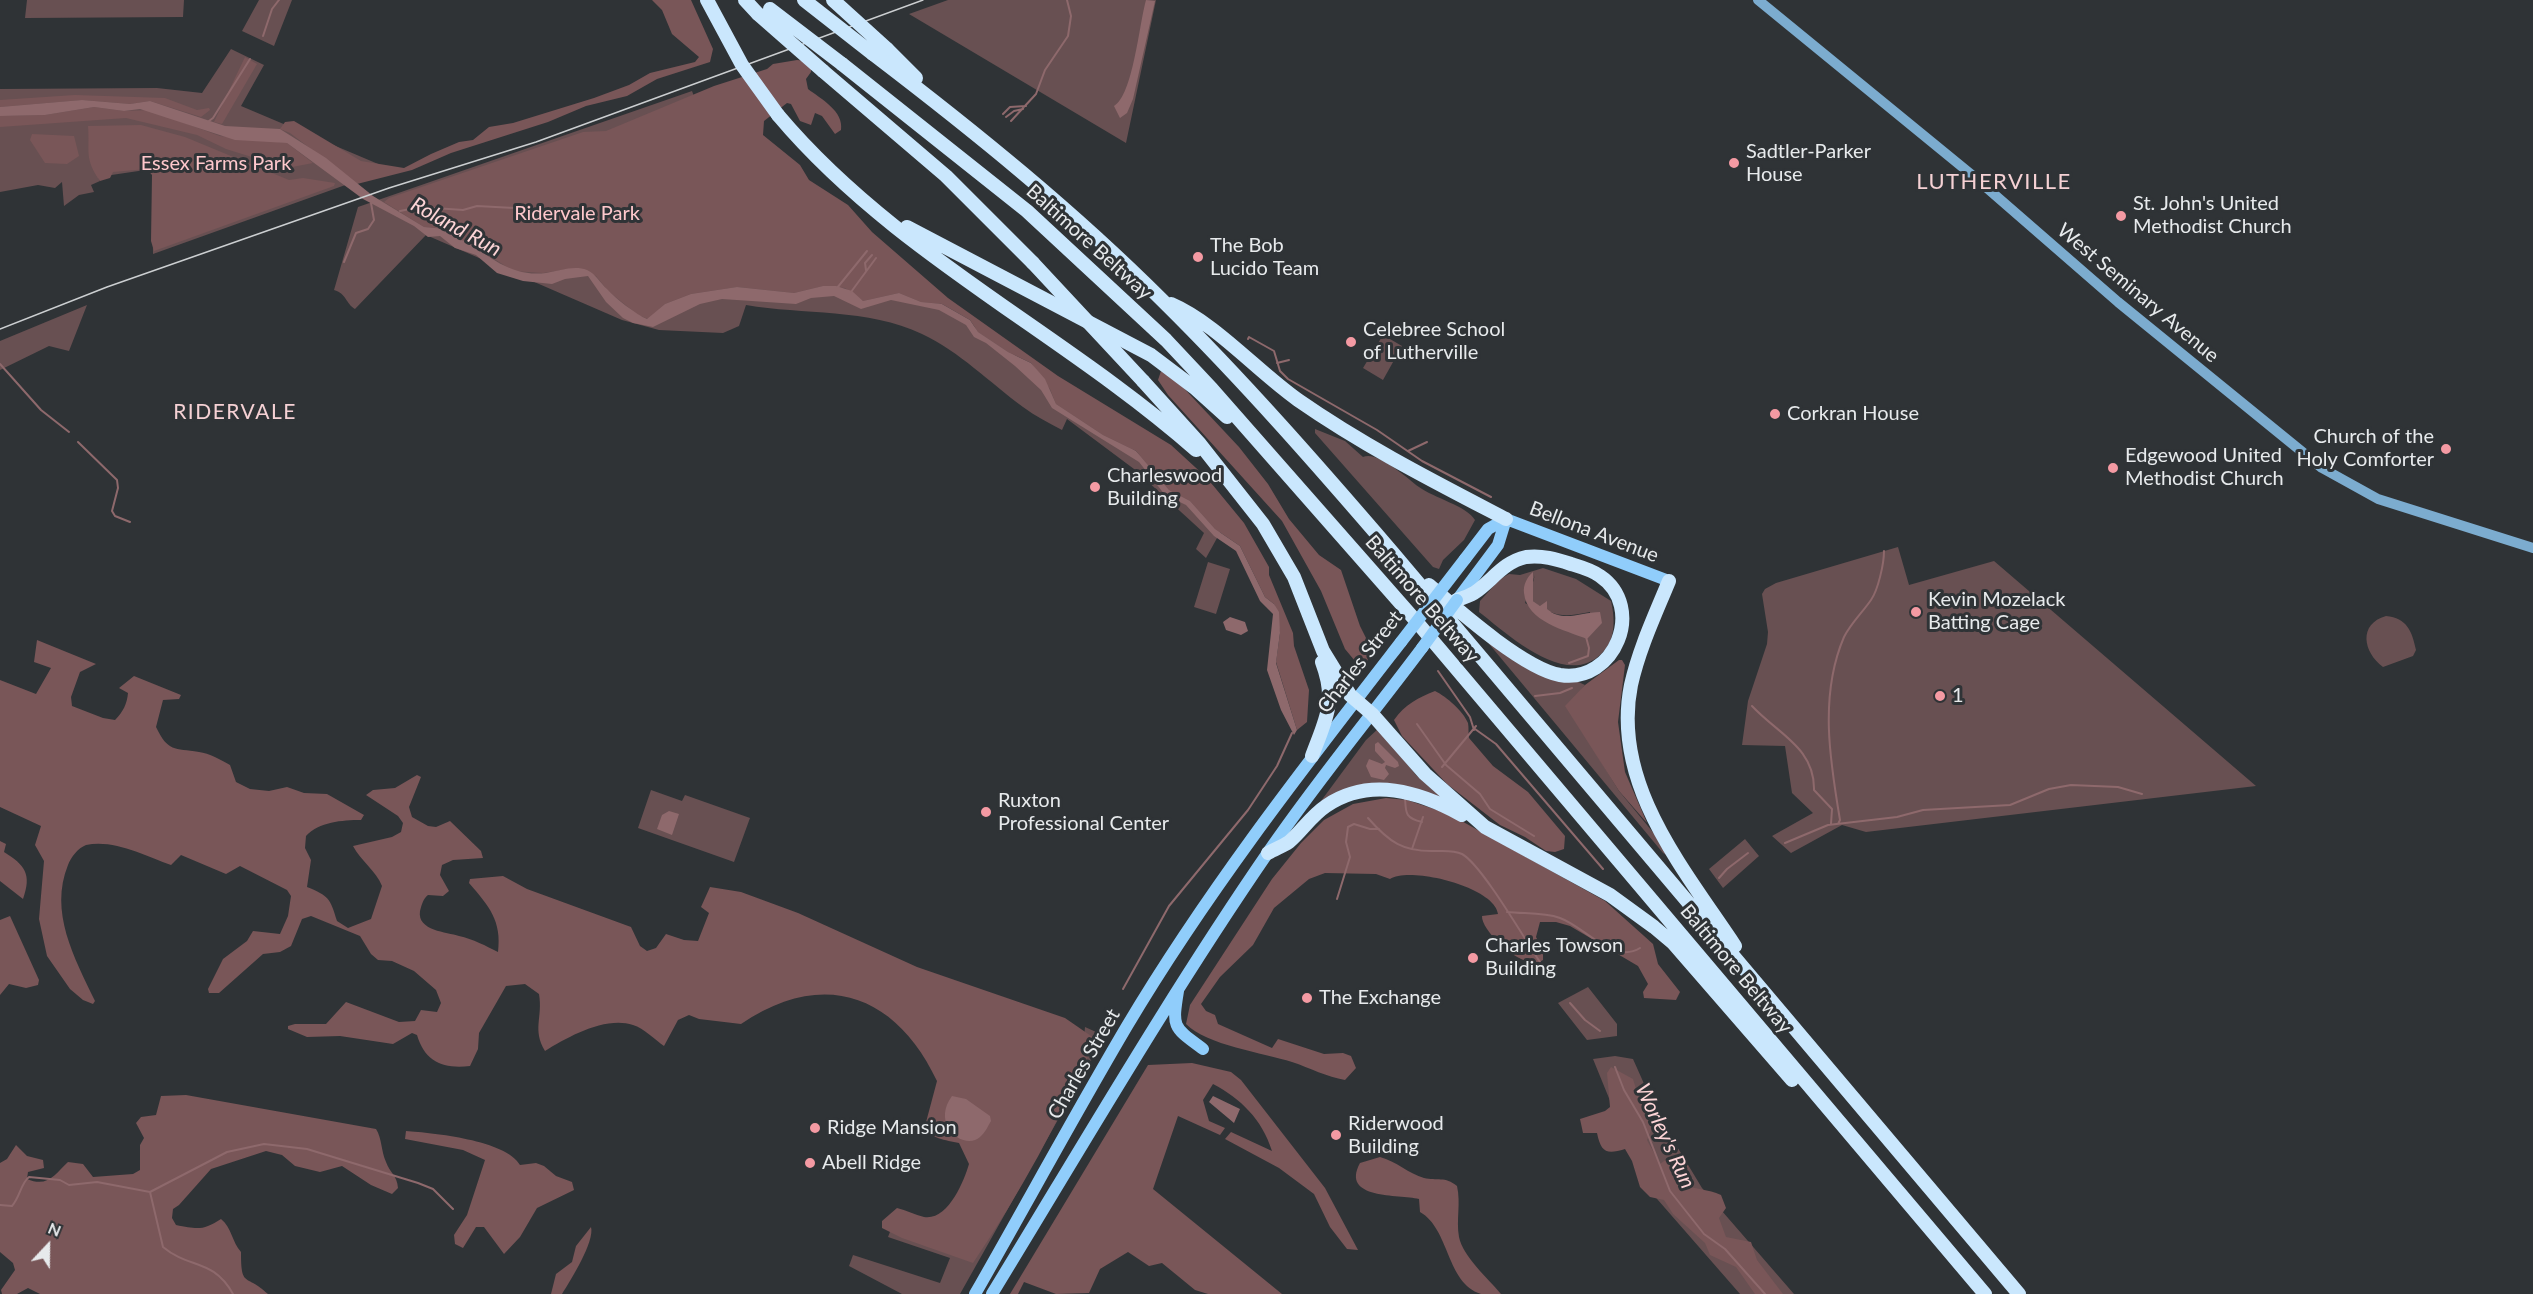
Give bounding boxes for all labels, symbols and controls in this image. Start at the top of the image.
place label: Sadtler-Parker House [1746,140,1871,187]
park label: Essex Farms Park [141,152,291,176]
marker: Sadtler-Parker House [1727,156,1741,170]
district label: LUTHERVILLE [1916,169,2072,195]
street label: Baltimore Beltway [1021,179,1157,305]
water label: Roland Run [406,192,506,262]
place label: St. John's United Methodist Church [2133,192,2292,239]
park label: Ridervale Park [514,202,640,226]
marker: St. John's United Methodist Church [2114,209,2128,223]
street label: West Seminary Avenue [2052,218,2224,368]
place label: The Bob Lucido Team [1210,234,1319,281]
marker: The Bob Lucido Team [1191,250,1205,264]
place label: Celebree School of Lutherville [1363,318,1505,365]
marker: Celebree School of Lutherville [1344,335,1358,349]
district label: RIDERVALE [173,399,297,425]
place label: Corkran House [1787,402,1919,426]
marker: Corkran House [1768,407,1782,421]
place label: Church of the Holy Comforter [2297,425,2434,472]
marker: Church of the Holy Comforter [2439,442,2453,456]
place label: Edgewood United Methodist Church [2125,444,2284,491]
marker: Edgewood United Methodist Church [2106,461,2120,475]
place label: Charleswood Building [1107,464,1222,511]
marker: Charleswood Building [1088,480,1102,494]
street label: Bellona Avenue [1526,496,1662,568]
street label: Baltimore Beltway [1360,530,1484,668]
place label: Kevin Mozelack Batting Cage [1928,588,2065,635]
marker: Kevin Mozelack Batting Cage [1909,605,1923,619]
street label: Charles Street [1313,606,1407,718]
place label: 1 [1952,684,1964,708]
marker: 1 [1933,689,1947,703]
place label: Ruxton Professional Center [998,789,1169,836]
marker: Ruxton Professional Center [979,805,993,819]
street label: Baltimore Beltway [1675,900,1797,1038]
place label: Charles Towson Building [1485,934,1623,981]
marker: Charles Towson Building [1466,951,1480,965]
place label: The Exchange [1319,986,1441,1010]
marker: The Exchange [1300,991,1314,1005]
street label: Charles Street [1043,1005,1125,1123]
water label: Worley's Run [1630,1079,1700,1193]
place label: Riderwood Building [1348,1112,1444,1159]
place label: Ridge Mansion [827,1116,957,1140]
marker: Ridge Mansion [808,1121,822,1135]
marker: Riderwood Building [1329,1128,1343,1142]
place label: Abell Ridge [822,1151,921,1175]
marker: Abell Ridge [803,1156,817,1170]
north arrow [18,1216,78,1276]
text: N [46,1218,64,1240]

